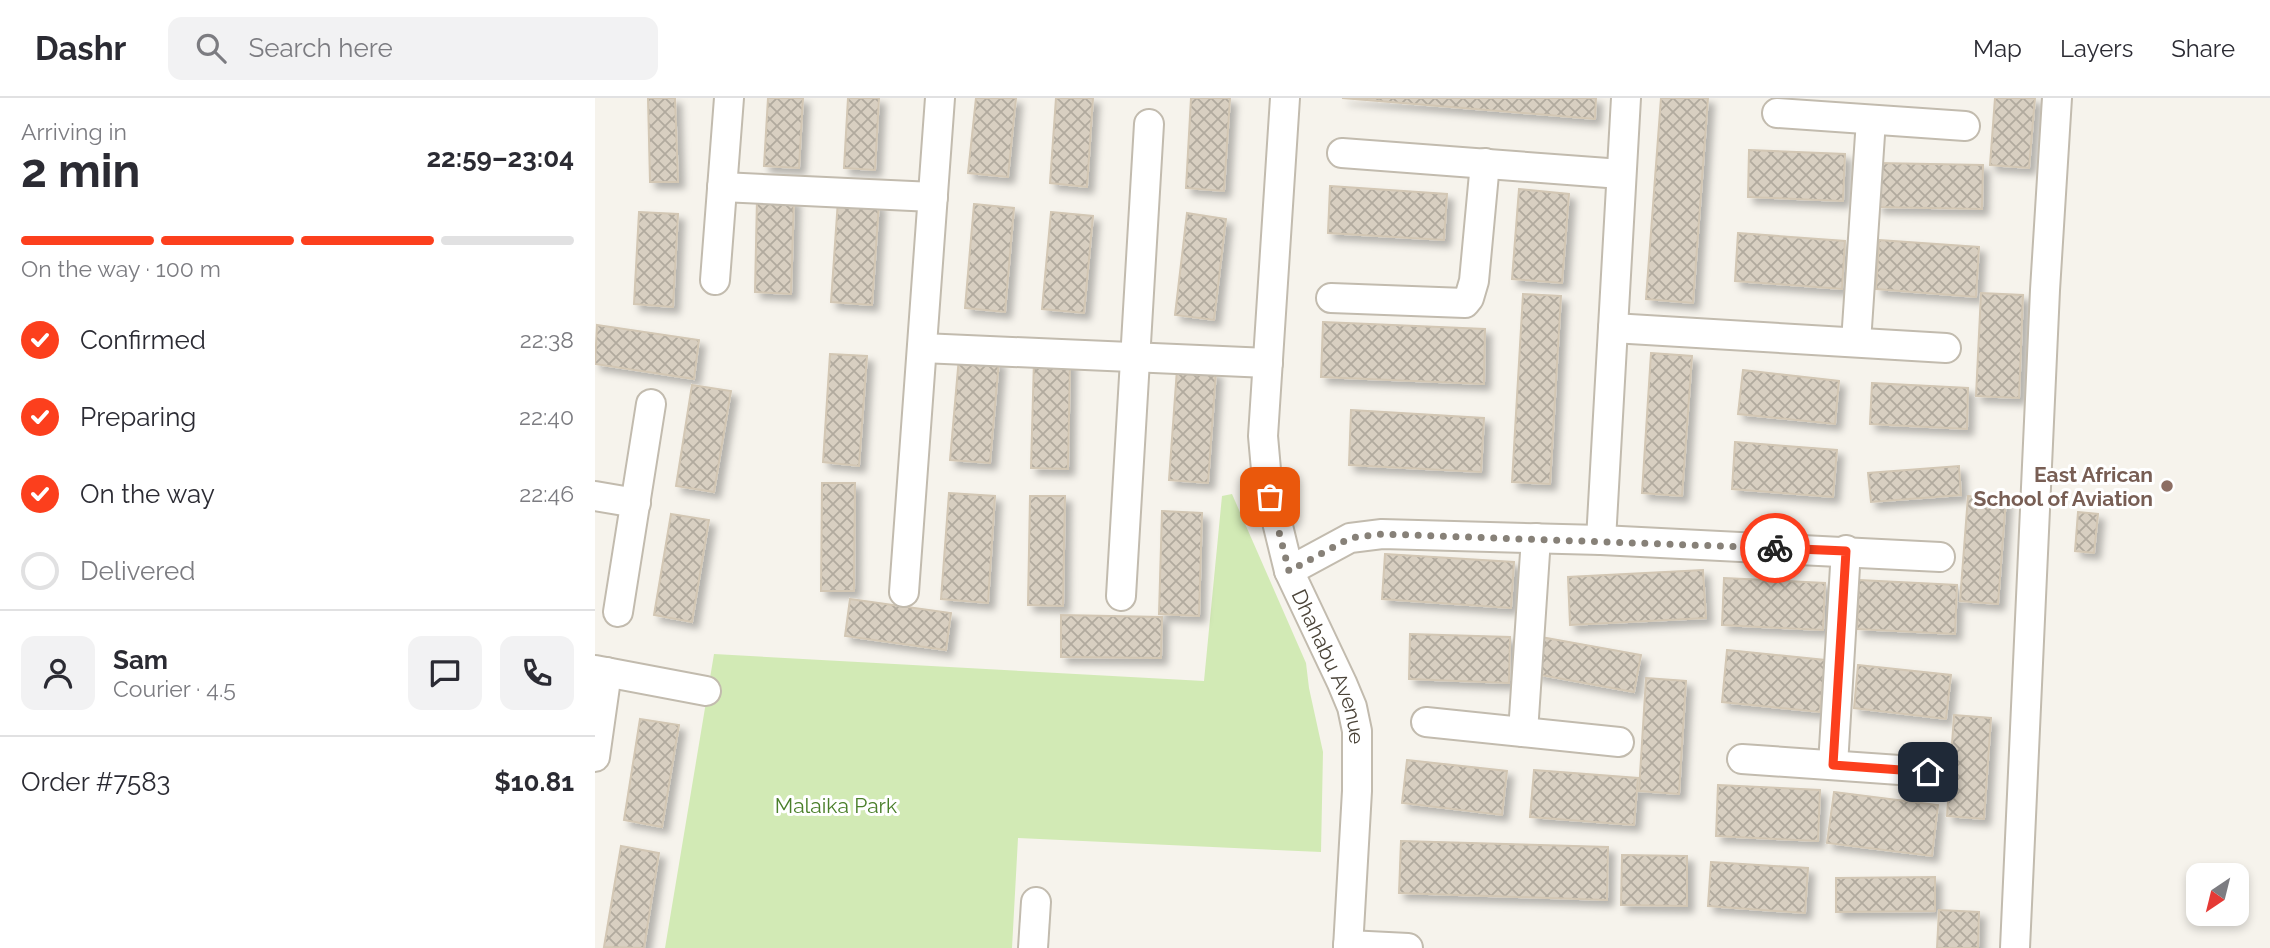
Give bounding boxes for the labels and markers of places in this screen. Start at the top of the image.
place label: East African School of Aviation [1974,462,2153,511]
pin [1240,467,1300,527]
marker: East African School of Aviation [2159,478,2175,494]
pin [1898,742,1958,802]

